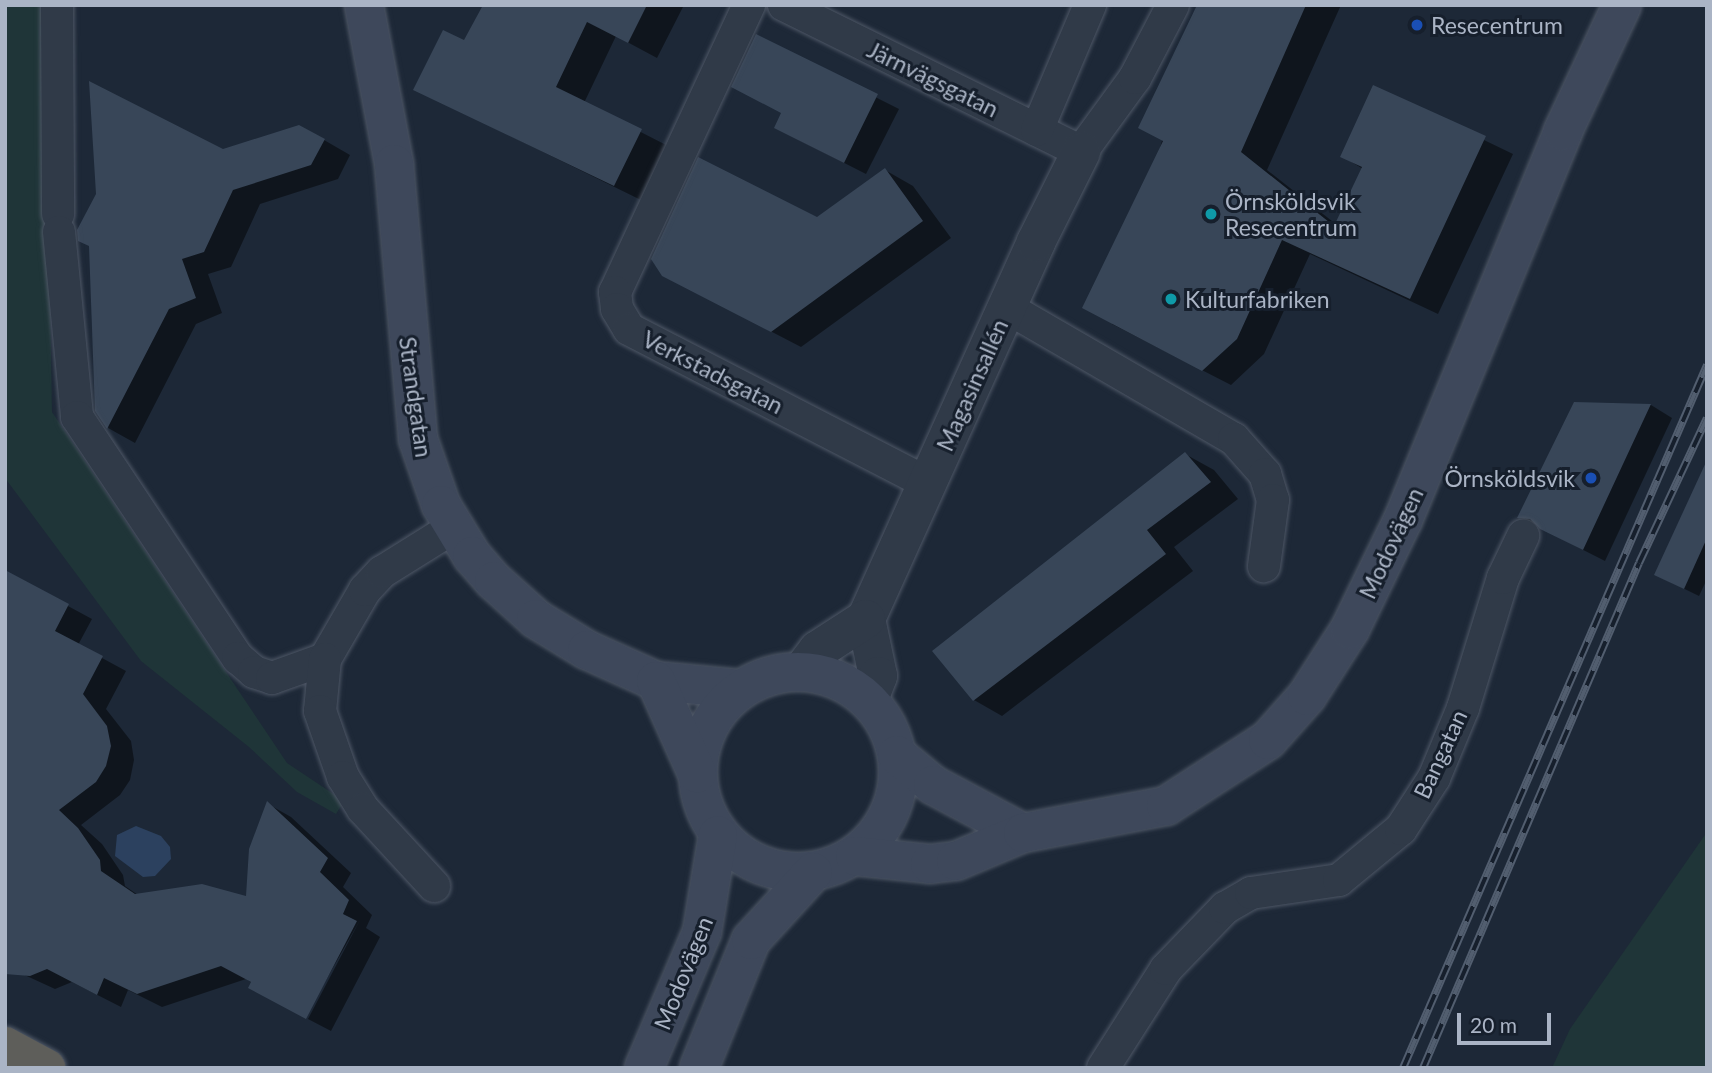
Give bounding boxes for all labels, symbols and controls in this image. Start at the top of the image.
place label: Resecentrum [1431,11,1563,39]
marker: Resecentrum [1409,17,1425,33]
street label: Järnvägsgatan [863,35,1003,123]
place label: Örnsköldsvik Resecentrum [1225,187,1357,241]
marker: Örnsköldsvik Resecentrum [1203,206,1219,222]
place label: Kulturfabriken [1185,285,1330,313]
marker: Kulturfabriken [1163,291,1179,307]
street label: Magasinsallén [931,315,1013,455]
street label: Verkstadsgatan [638,325,788,419]
street label: Strandgatan [394,335,438,459]
place label: Örnsköldsvik [1444,464,1575,492]
marker: Örnsköldsvik [1581,468,1601,488]
street label: Modovägen [1353,483,1429,603]
street label: Bangatan [1407,705,1473,803]
street label: Modovägen [648,912,718,1034]
scale bar [1460,1000,1554,1044]
text: 20 m [1470,1012,1517,1037]

